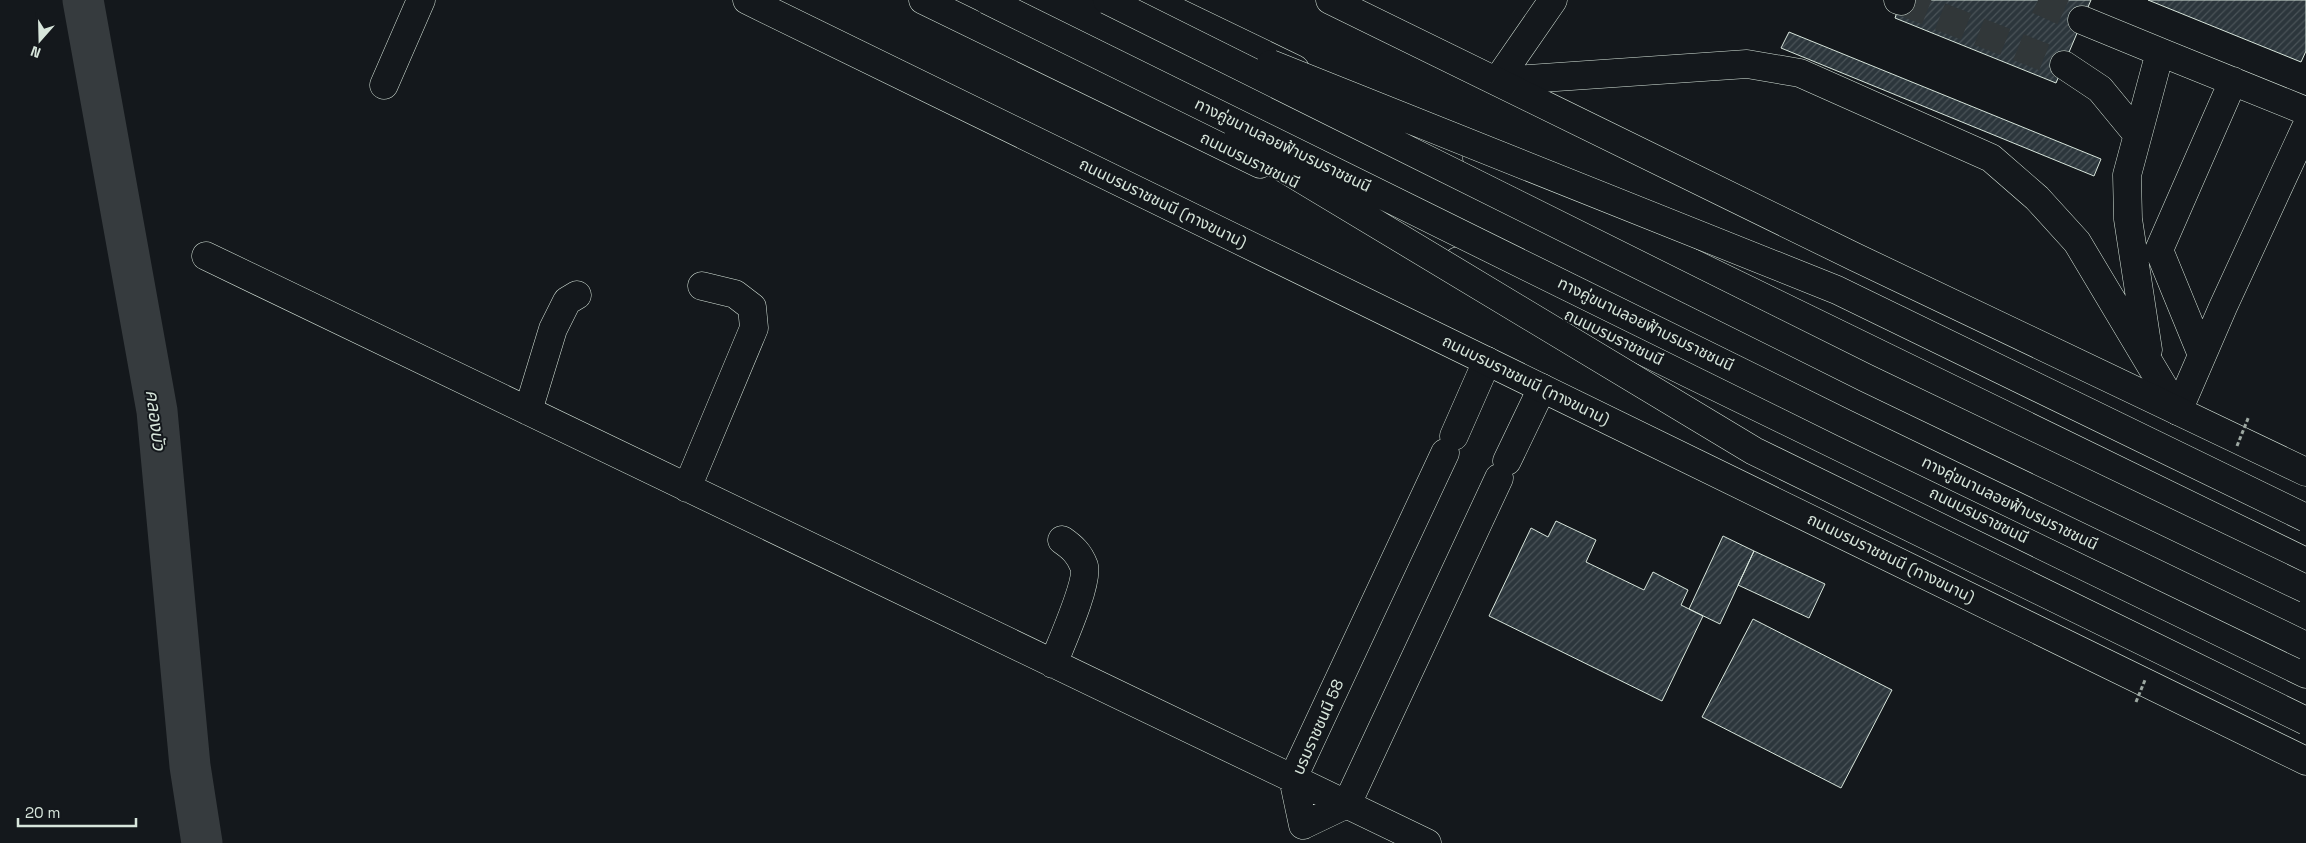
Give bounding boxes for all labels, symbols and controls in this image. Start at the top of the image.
north arrow [15,15,65,65]
text: N [28,42,43,62]
street label: ทางคู่ขนานลอยฟ้าบรมราชชนนี [1191,93,1375,197]
street label: ถนนบรมราชชนนี [1197,127,1303,193]
street label: ถนนบรมราชชนนี (ทางขนาน) [1076,153,1250,253]
street label: ทางคู่ขนานลอยฟ้าบรมราชชนนี [1554,272,1738,376]
street label: ถนนบรมราชชนนี [1561,304,1667,370]
street label: ถนนบรมราชชนนี (ทางขนาน) [1439,330,1613,430]
water label: คลองบัว [141,388,171,453]
street label: ทางคู่ขนานลอยฟ้าบรมราชชนนี [1918,451,2102,555]
street label: ถนนบรมราชชนนี [1926,482,2032,548]
street label: ถนนบรมราชชนนี (ทางขนาน) [1804,508,1978,608]
street label: บรมราชชนนี 58 [1288,676,1348,778]
scale bar [18,796,135,828]
text: 20 m [25,803,60,822]

